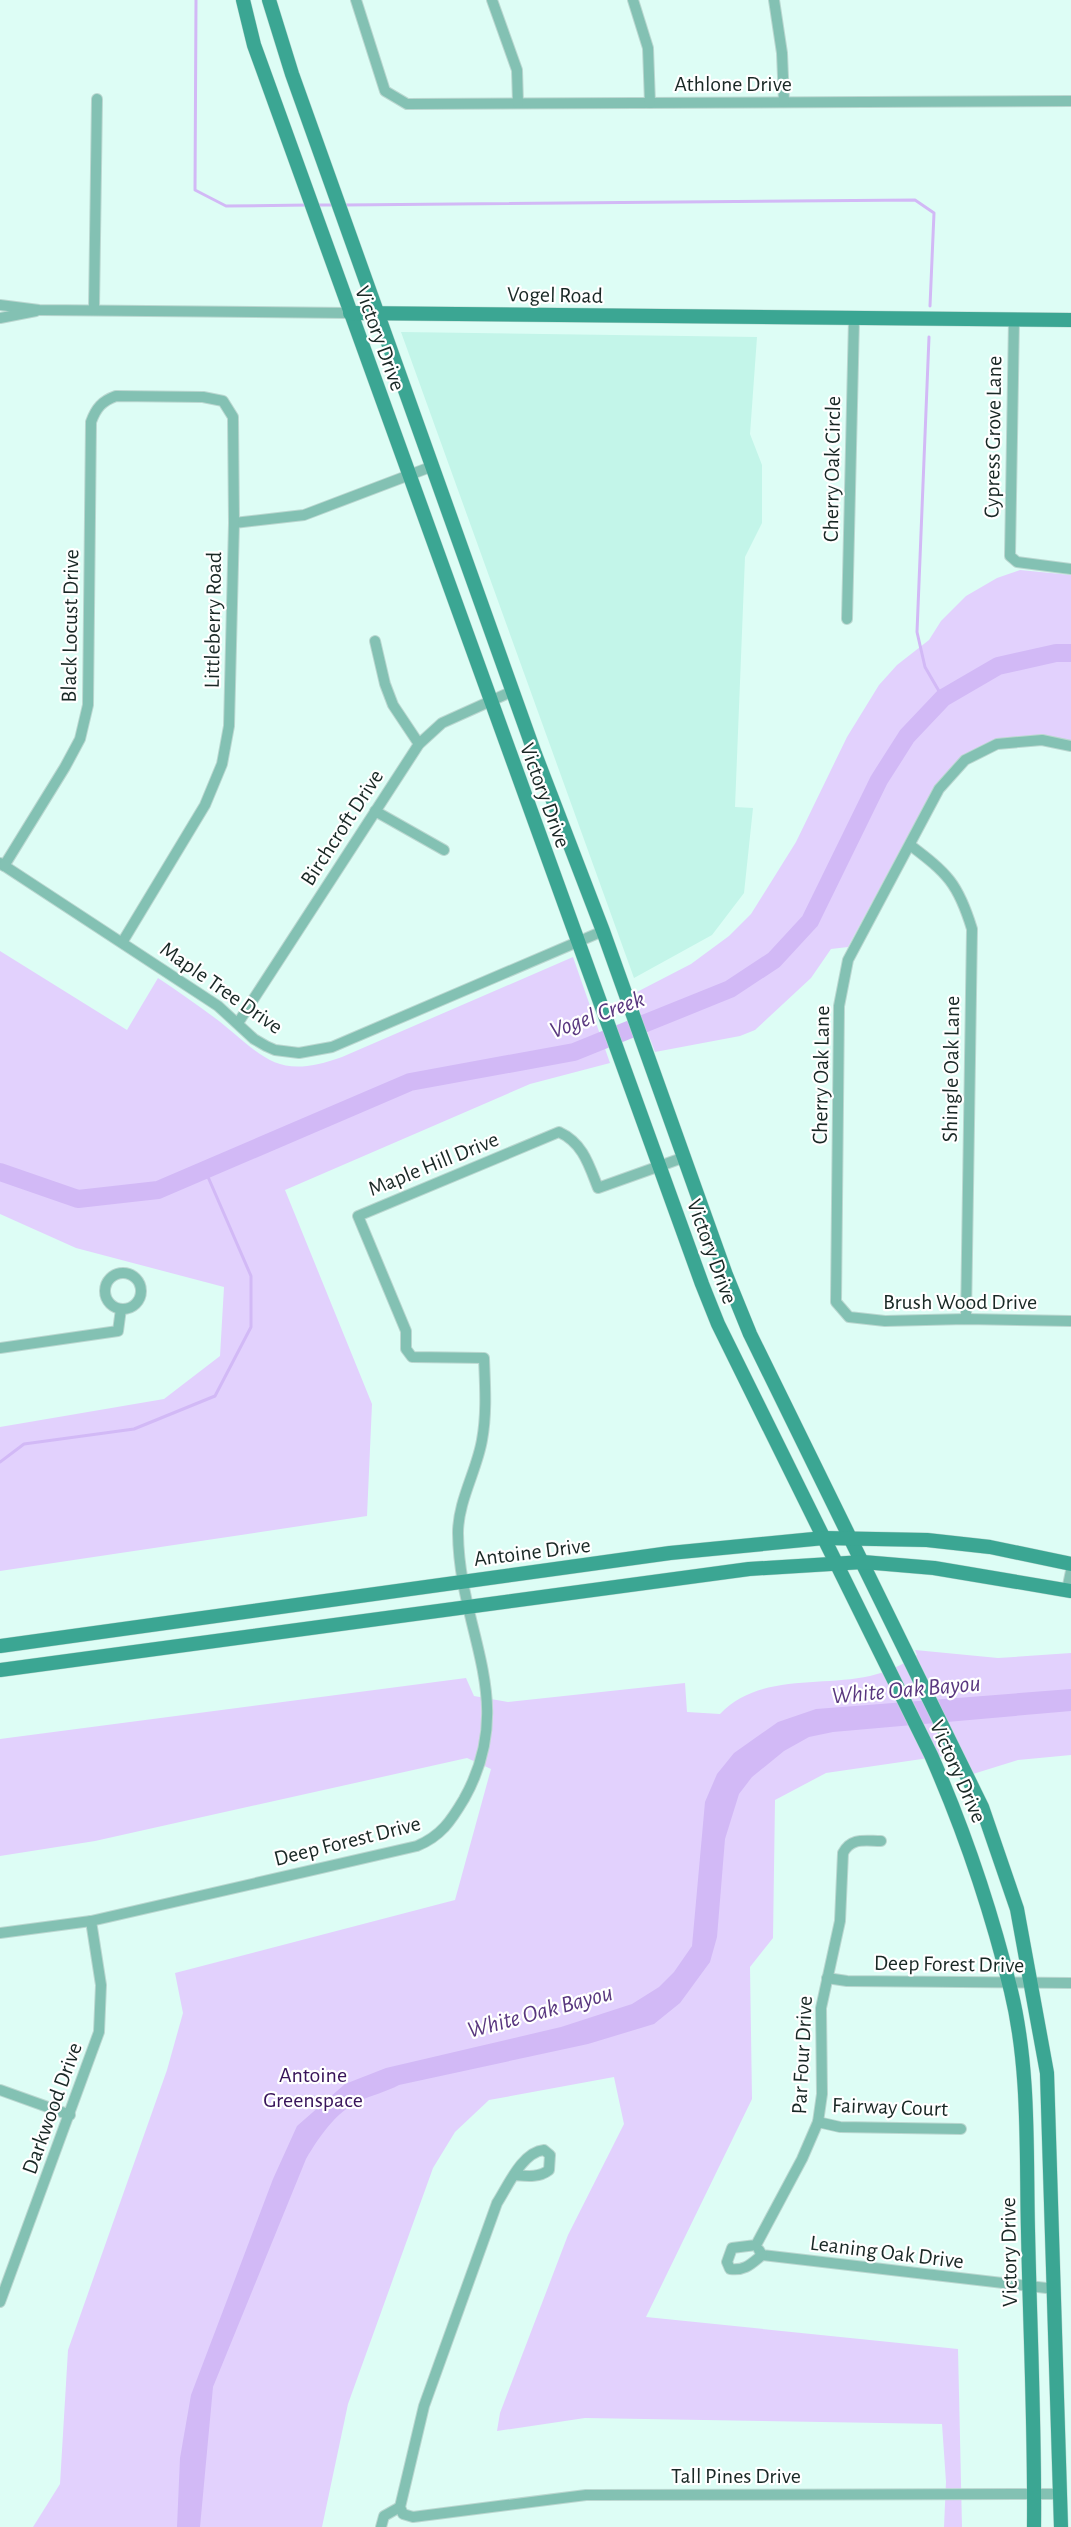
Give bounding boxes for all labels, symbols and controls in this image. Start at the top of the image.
street label: Athlone Drive [674,73,792,95]
street label: Victory Drive [351,283,409,394]
street label: Vogel Road [507,283,603,307]
street label: Cypress Grove Lane [981,356,1005,518]
street label: Cherry Oak Circle [820,396,844,542]
street label: Black Locust Drive [58,549,82,703]
street label: Littleberry Road [201,551,225,689]
street label: Victory Drive [516,740,574,851]
street label: Birchcroft Drive [296,766,387,889]
street label: Maple Tree Drive [156,938,287,1038]
water label: Vogel Creek [547,987,648,1043]
street label: Shingle Oak Lane [939,996,963,1142]
street label: Cherry Oak Lane [809,1005,833,1145]
street label: Maple Hill Drive [365,1128,502,1200]
street label: Victory Drive [683,1196,741,1307]
street label: Brush Wood Drive [883,1291,1037,1313]
street label: Antoine Drive [472,1534,592,1570]
water label: White Oak Bayou [831,1672,982,1708]
street label: Victory Drive [926,1717,990,1826]
street label: Deep Forest Drive [272,1812,423,1870]
street label: Deep Forest Drive [874,1952,1024,1976]
water label: White Oak Bayou [465,1981,616,2043]
street label: Par Four Drive [788,1995,816,2115]
street label: Darkwood Drive [18,2040,86,2177]
park label: Antoine Greenspace [263,2064,363,2111]
street label: Fairway Court [832,2094,948,2120]
street label: Victory Drive [997,2197,1021,2307]
street label: Leaning Oak Drive [809,2232,965,2272]
street label: Tall Pines Drive [671,2465,801,2487]

